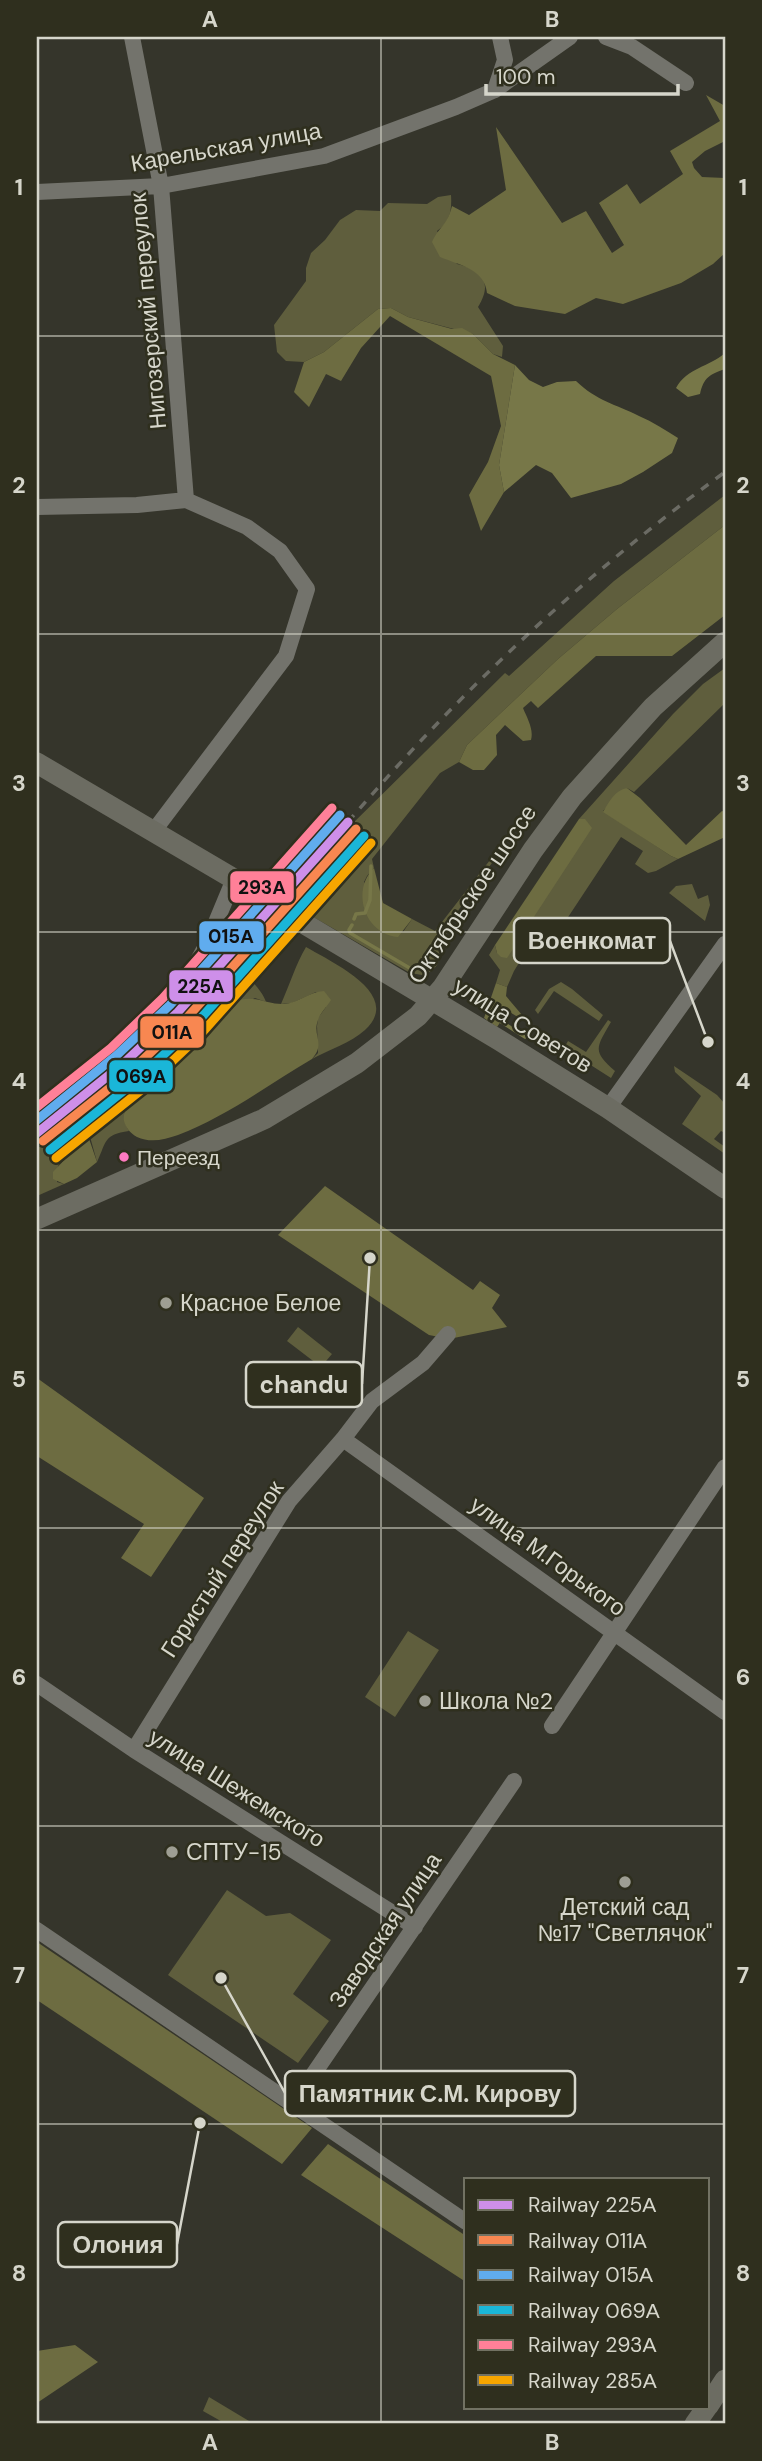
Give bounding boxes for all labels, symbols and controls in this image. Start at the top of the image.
text: A [202,4,218,34]
text: B [545,4,559,34]
scale bar [486,52,678,96]
text: 100 m [496,63,556,91]
street label: Карельская улица [128,115,324,179]
text: 1 [15,172,23,202]
text: 1 [739,172,747,202]
street label: Нигозерский переулок [123,191,173,430]
text: 2 [12,470,26,500]
text: 2 [736,470,750,500]
text: 3 [12,768,26,798]
text: 3 [736,768,750,798]
street label: Октябрьское шоссе [401,799,543,989]
line badge: 293А [229,870,295,904]
text: 293А [238,875,286,900]
callout: Военкомат [514,918,670,963]
line badge: 015А [198,920,265,953]
text: 015А [208,924,254,949]
text: Военкомат [528,925,656,956]
line badge: 225А [168,969,234,1003]
street label: улица Советов [448,970,598,1080]
text: 225А [177,974,225,999]
line badge: 011А [139,1015,205,1049]
text: 011А [152,1020,193,1045]
line badge: 069А [108,1059,174,1093]
text: 069А [116,1064,167,1089]
text: 4 [12,1066,27,1096]
text: 4 [736,1066,751,1096]
place label: Переезд [137,1144,220,1172]
marker: Переезд [117,1150,131,1164]
place label: Красное Белое [180,1288,341,1318]
marker: Красное Белое [158,1295,174,1311]
callout: chandu [246,1362,362,1407]
text: 5 [12,1364,26,1394]
text: 5 [736,1364,750,1394]
text: chandu [260,1369,348,1400]
street label: Гористый переулок [154,1474,291,1663]
street label: улица М.Горького [464,1489,632,1623]
text: 6 [12,1662,26,1692]
text: 6 [736,1662,750,1692]
place label: Школа №2 [439,1686,553,1716]
marker: Школа №2 [417,1693,433,1709]
street label: улица Шежемского [143,1722,331,1854]
place label: СПТУ-15 [186,1837,281,1867]
marker: СПТУ-15 [164,1844,180,1860]
street label: Заводская улица [322,1846,448,2013]
marker: Детский сад №17 "Светлячок" [617,1874,633,1890]
place label: Детский сад №17 "Светлячок" [538,1892,712,1948]
text: 7 [13,1960,25,1990]
text: 7 [737,1960,749,1990]
callout: Памятник С.М. Кирову [285,2071,575,2116]
text: Памятник С.М. Кирову [299,2078,562,2109]
legend [464,2178,710,2408]
text: Railway 225А [528,2191,656,2219]
callout: Олония [58,2222,177,2267]
text: Railway 011А [528,2227,647,2255]
text: Олония [72,2229,164,2260]
text: 8 [12,2258,26,2288]
text: 8 [736,2258,750,2288]
text: Railway 015А [528,2261,653,2289]
text: Railway 069А [528,2297,660,2325]
text: Railway 293А [528,2331,656,2359]
text: Railway 285А [528,2367,657,2395]
text: A [202,2427,218,2457]
text: B [545,2427,559,2457]

